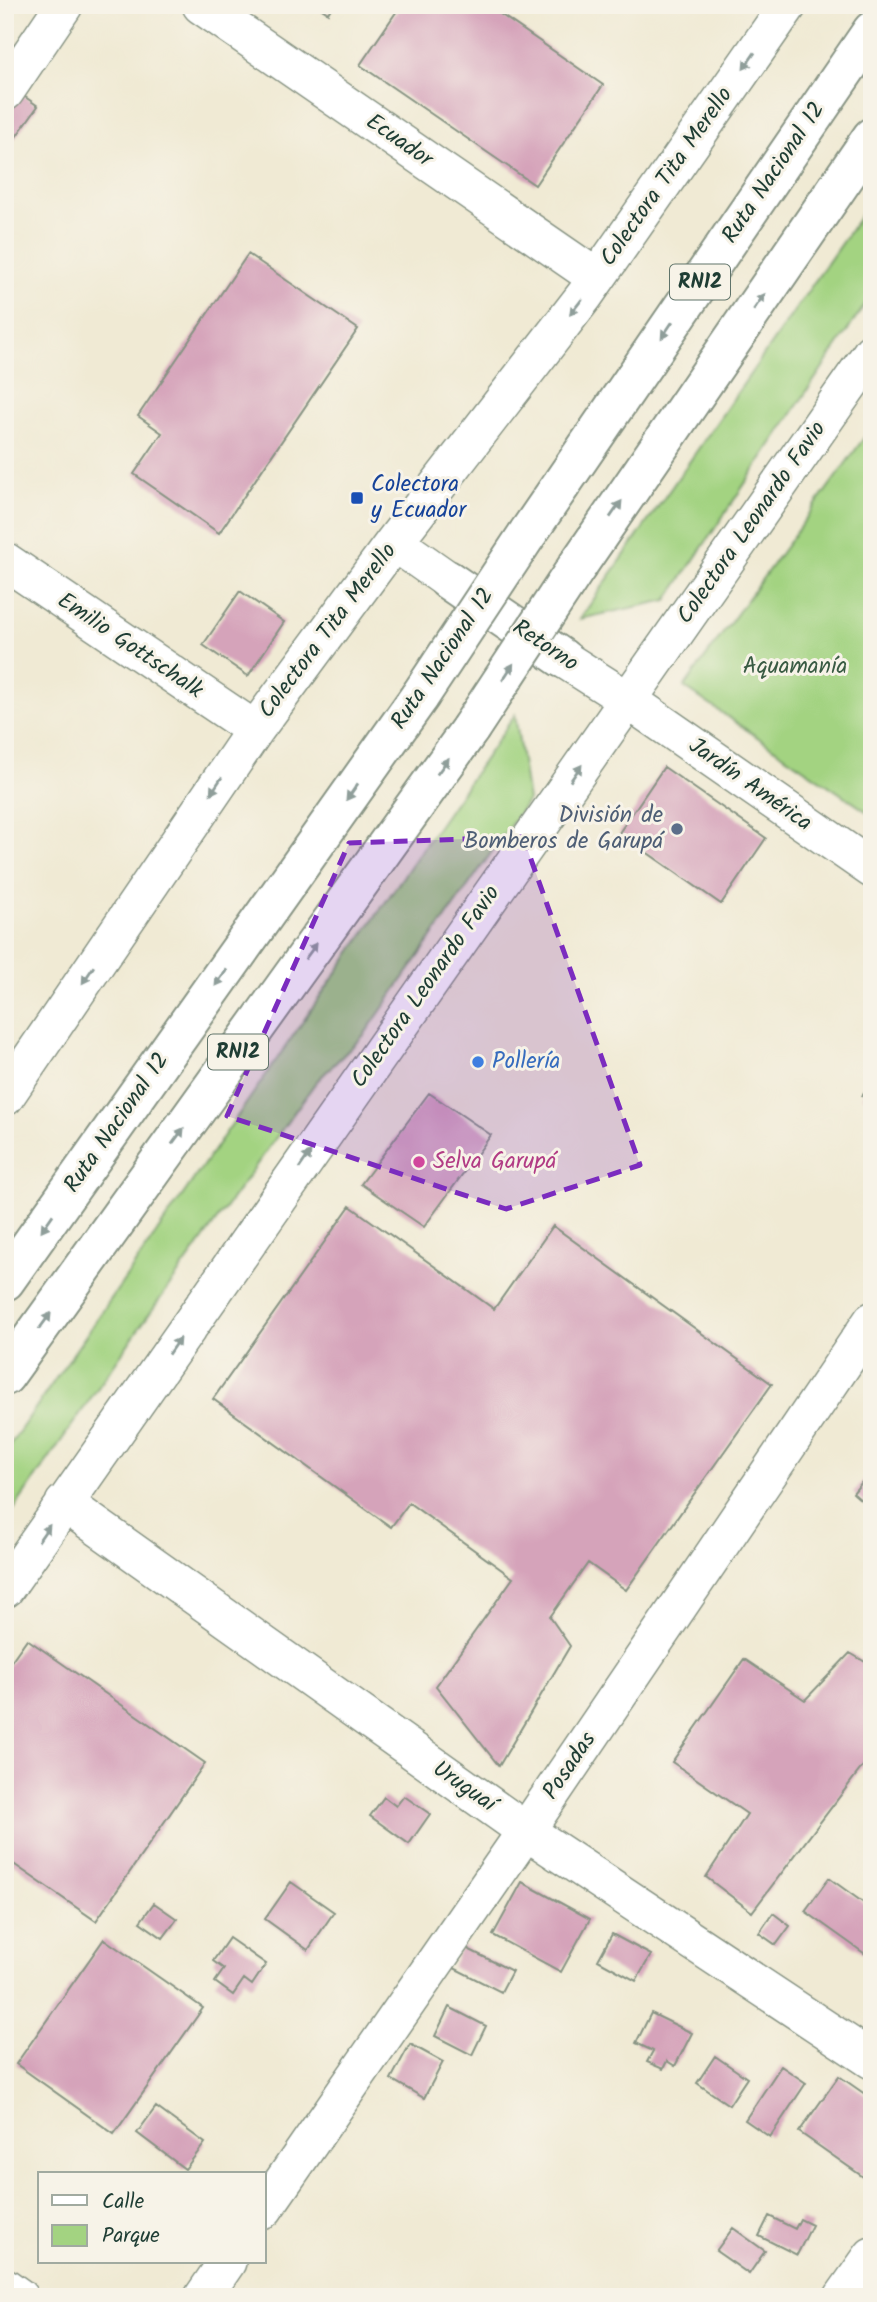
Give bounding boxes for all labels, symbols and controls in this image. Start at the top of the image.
one-way arrow [742,52,756,70]
street label: Colectora Tita Merello [591,80,743,274]
street label: Ruta Nacional 12 [713,95,835,251]
street label: Ecuador [358,105,441,178]
road number: RN12 [670,264,730,300]
one-way arrow [752,292,765,311]
one-way arrow [568,298,583,316]
one-way arrow [661,320,674,339]
street label: Colectora Leonardo Favio [668,414,836,632]
place label: Colectora y Ecuador [370,467,467,529]
marker: Colectora y Ecuador [349,490,365,506]
one-way arrow [609,500,623,518]
street label: Colectora Tita Merello [250,535,406,727]
street label: Ruta Nacional 12 [382,581,504,737]
street label: Emilio Gottschalk [50,584,211,709]
street label: Retorno [505,611,585,681]
park label: Aquamanía [743,649,847,685]
one-way arrow [501,662,514,682]
street label: Jardín América [681,729,819,841]
one-way arrow [436,757,450,775]
one-way arrow [569,764,583,782]
one-way arrow [209,777,223,795]
one-way arrow [345,783,359,801]
place label: División de Bomberos de Garupá [464,798,665,860]
marker: División de Bomberos de Garupá [669,821,685,837]
street label: Colectora Leonardo Favio [342,878,510,1096]
one-way arrow [303,942,317,960]
one-way arrow [82,965,95,984]
one-way arrow [214,969,228,987]
road number: RN12 [208,1034,268,1070]
place label: Pollería [492,1044,560,1080]
street label: Ruta Nacional 12 [55,1045,179,1201]
marker: Pollería [470,1054,486,1070]
one-way arrow [171,1127,185,1145]
place label: Selva Garupá [433,1144,558,1180]
one-way arrow [298,1151,312,1169]
marker: Selva Garupá [411,1154,427,1170]
one-way arrow [40,1214,54,1232]
one-way arrow [38,1311,52,1330]
one-way arrow [167,1337,181,1355]
one-way arrow [37,1524,51,1542]
street label: Posadas [534,1724,606,1807]
street label: Uruguaí [425,1752,506,1824]
legend [38,2172,266,2264]
text: Calle [102,2186,145,2219]
text: Parque [102,2220,160,2253]

